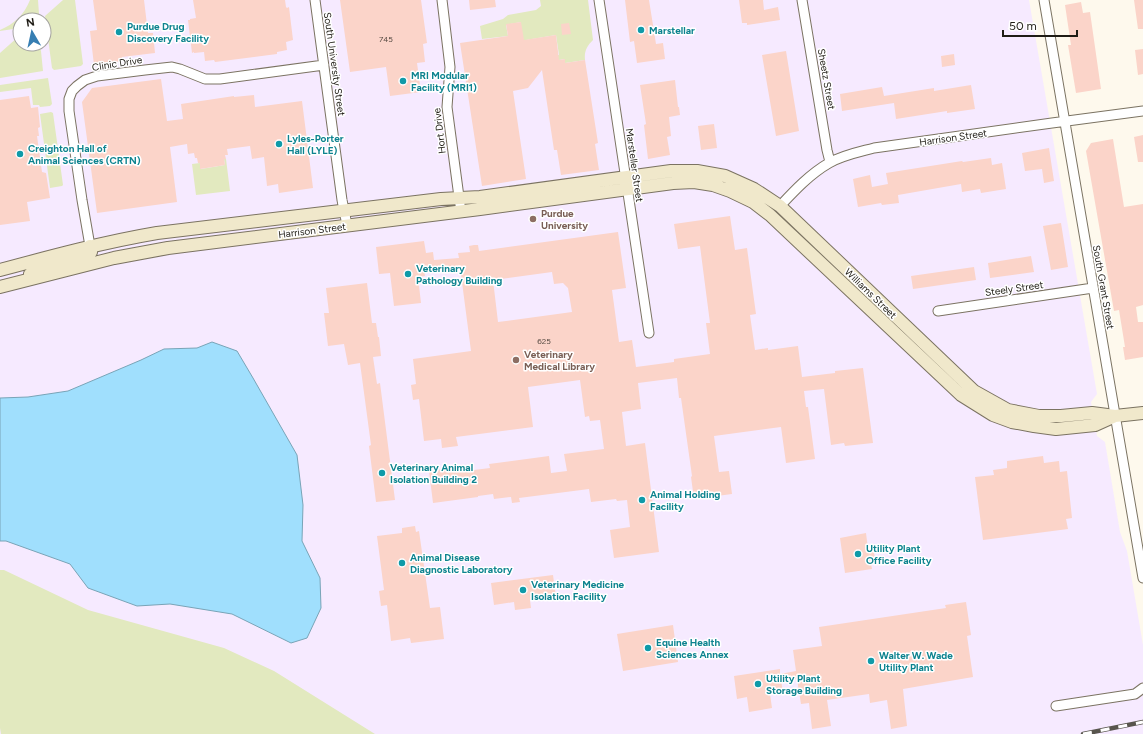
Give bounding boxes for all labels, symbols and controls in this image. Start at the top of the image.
street label: South University Street [321,11,348,117]
north arrow [12,12,52,52]
scale bar [1003,12,1077,38]
text: N [25,16,36,30]
text: 50 m [1009,19,1037,33]
place label: Purdue Drug Discovery Facility [127,20,209,45]
place label: Marstellar [649,24,695,37]
marker: Marstellar [636,25,646,35]
marker: Purdue Drug Discovery Facility [114,27,124,37]
house number: 745 [379,34,393,44]
street label: Sheetz Street [815,48,838,111]
street label: Clinic Drive [91,53,144,74]
place label: MRI Modular Facility (MRI1) [411,69,477,94]
marker: MRI Modular Facility (MRI1) [398,76,408,86]
street label: Hort Drive [430,107,449,155]
street label: Harrison Street [918,126,988,149]
street label: Marsteller Street [623,127,646,203]
place label: Lyles-Porter Hall (LYLE) [287,132,344,157]
marker: Lyles-Porter Hall (LYLE) [274,139,284,149]
place label: Creighton Hall of Animal Sciences (CRTN) [28,142,141,167]
marker: Creighton Hall of Animal Sciences (CRTN) [15,149,25,159]
place label: Purdue University [541,207,588,232]
marker: Purdue University [528,214,538,224]
street label: Harrison Street [277,220,347,241]
street label: South Grant Street [1090,244,1117,330]
place label: Veterinary Pathology Building [416,262,502,287]
street label: Williams Street [842,265,900,322]
marker: Veterinary Pathology Building [403,269,413,279]
street label: Steely Street [984,278,1044,299]
house number: 625 [537,336,551,346]
place label: Veterinary Medical Library [524,348,595,373]
marker: Veterinary Medical Library [511,355,521,365]
place label: Veterinary Animal Isolation Building 2 [390,461,477,486]
marker: Veterinary Animal Isolation Building 2 [377,468,387,478]
place label: Animal Holding Facility [650,488,720,513]
marker: Animal Holding Facility [637,495,647,505]
place label: Utility Plant Office Facility [866,542,932,567]
marker: Utility Plant Office Facility [853,549,863,559]
place label: Animal Disease Diagnostic Laboratory [410,551,513,576]
marker: Animal Disease Diagnostic Laboratory [397,558,407,568]
place label: Veterinary Medicine Isolation Facility [531,578,625,603]
marker: Veterinary Medicine Isolation Facility [518,585,528,595]
place label: Equine Health Sciences Annex [656,636,729,661]
marker: Equine Health Sciences Annex [643,643,653,653]
place label: Walter W. Wade Utility Plant [879,649,953,674]
marker: Walter W. Wade Utility Plant [866,656,876,666]
place label: Utility Plant Storage Building [766,672,842,697]
marker: Utility Plant Storage Building [753,679,763,689]

